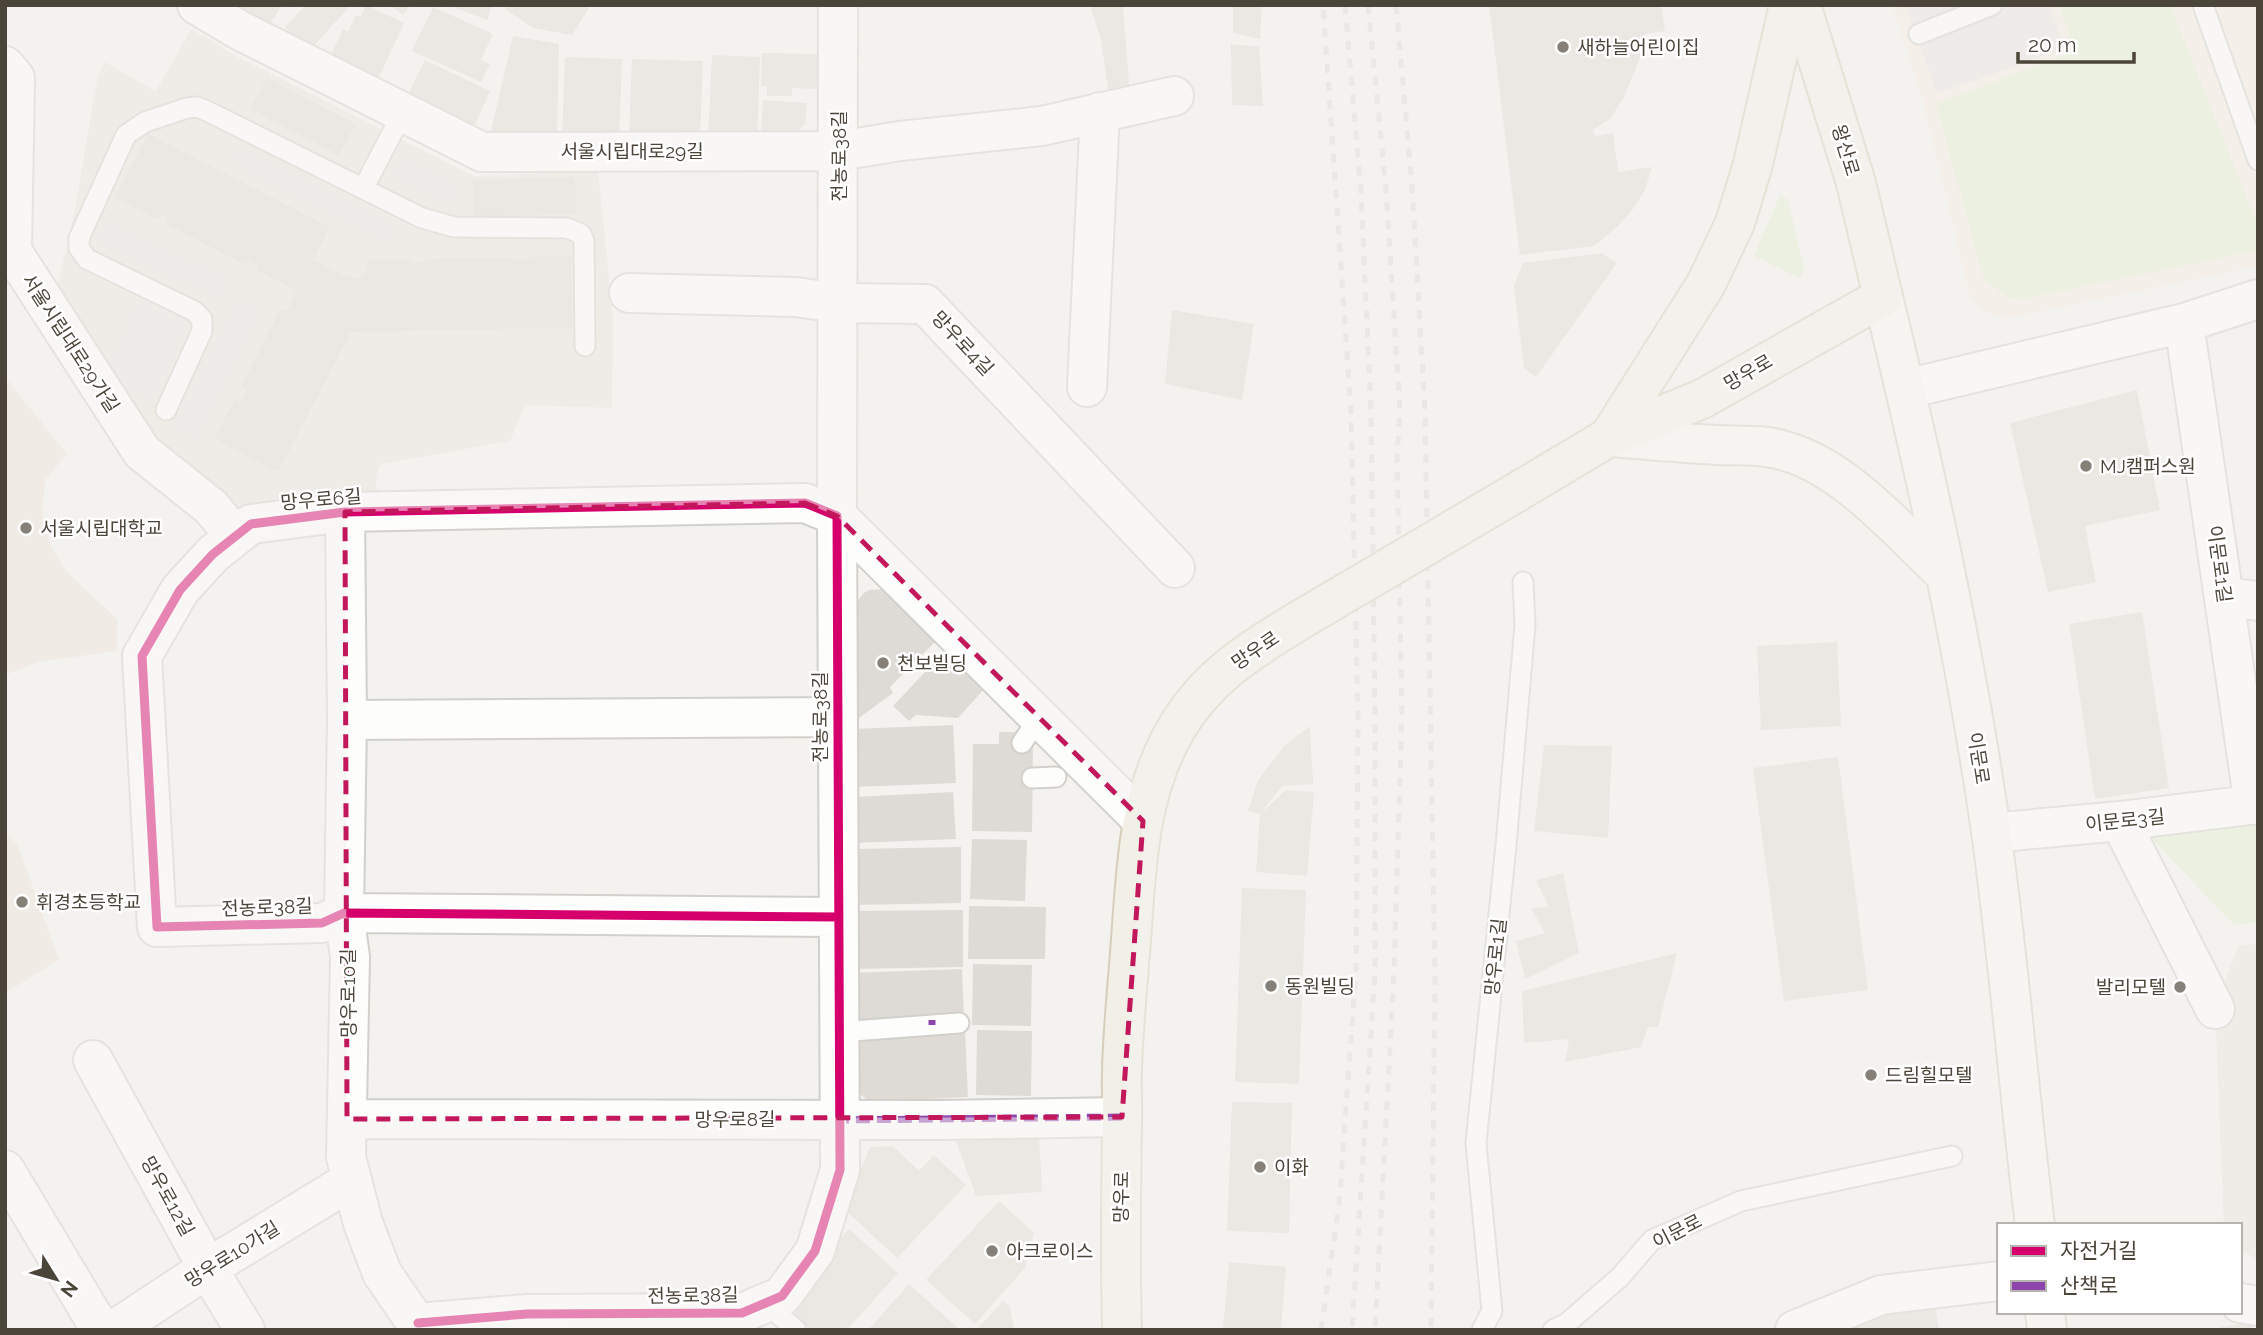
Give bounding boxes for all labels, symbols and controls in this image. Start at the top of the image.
scale bar [2018,21,2134,65]
text: 20 m [2028,32,2076,57]
place label: 새하늘어린이집 [1577,36,1699,58]
marker: 새하늘어린이집 [1555,39,1571,55]
street label: 전농로38길 [828,110,850,202]
street label: 왕산로 [1828,122,1864,178]
street label: 서울시립대로29길 [560,140,704,162]
street label: 서울시립대로29가길 [18,270,124,416]
street label: 망우로4길 [928,306,998,380]
street label: 망우로 [1720,349,1776,395]
place label: MJ캠퍼스원 [2100,455,2196,477]
marker: MJ캠퍼스원 [2078,458,2094,474]
street label: 망우로6길 [280,484,362,514]
place label: 서울시립대학교 [40,517,162,539]
marker: 서울시립대학교 [18,520,34,536]
street label: 이문로1길 [2204,524,2236,604]
street label: 망우로 [1227,626,1283,674]
place label: 천보빌딩 [897,652,967,674]
marker: 천보빌딩 [875,655,891,671]
street label: 전농로38길 [809,671,831,763]
street label: 이문로 [1964,730,1994,786]
street label: 이문로3길 [2084,805,2166,835]
place label: 휘경초등학교 [36,891,141,913]
marker: 휘경초등학교 [14,894,30,910]
street label: 전농로38길 [221,894,313,920]
street label: 망우로1길 [1480,917,1510,997]
street label: 망우로10길 [337,948,359,1038]
place label: 동원빌딩 [1285,975,1355,997]
place label: 발리모텔 [2096,976,2166,998]
marker: 동원빌딩 [1263,978,1279,994]
marker: 발리모텔 [2172,979,2188,995]
place label: 드림힐모텔 [1885,1064,1972,1086]
marker: 드림힐모텔 [1863,1067,1879,1083]
street label: 망우로8길 [694,1108,776,1130]
street label: 망우로12길 [137,1152,199,1240]
place label: 이화 [1274,1156,1309,1178]
marker: 이화 [1252,1159,1268,1175]
street label: 망우로 [1110,1171,1132,1223]
street label: 이문로 [1649,1209,1705,1253]
street label: 망우로10가길 [181,1216,283,1292]
legend [1997,1223,2242,1314]
text: 자전거길 [2060,1238,2137,1263]
place label: 아크로이스 [1006,1240,1093,1262]
marker: 아크로이스 [984,1243,1000,1259]
north arrow [21,1244,91,1314]
text: 산책로 [2060,1273,2118,1298]
text: N [56,1277,83,1302]
street label: 전농로38길 [647,1283,739,1307]

